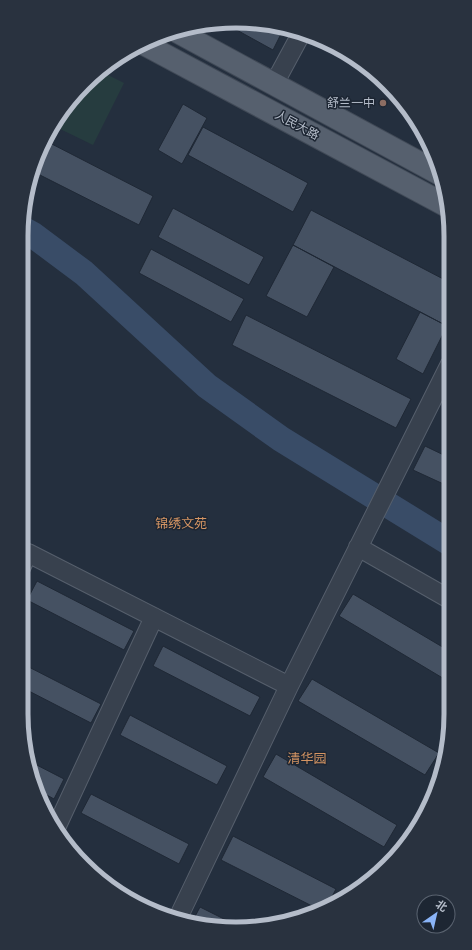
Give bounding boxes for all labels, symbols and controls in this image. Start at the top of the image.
place label: 舒兰一中 [327,95,375,110]
marker: 舒兰一中 [378,98,388,108]
street label: 人民大路 [273,107,322,142]
district label: 锦绣文苑 [155,515,207,532]
district label: 清华园 [287,750,327,767]
north arrow [416,894,456,934]
text: 北 [433,897,450,915]

